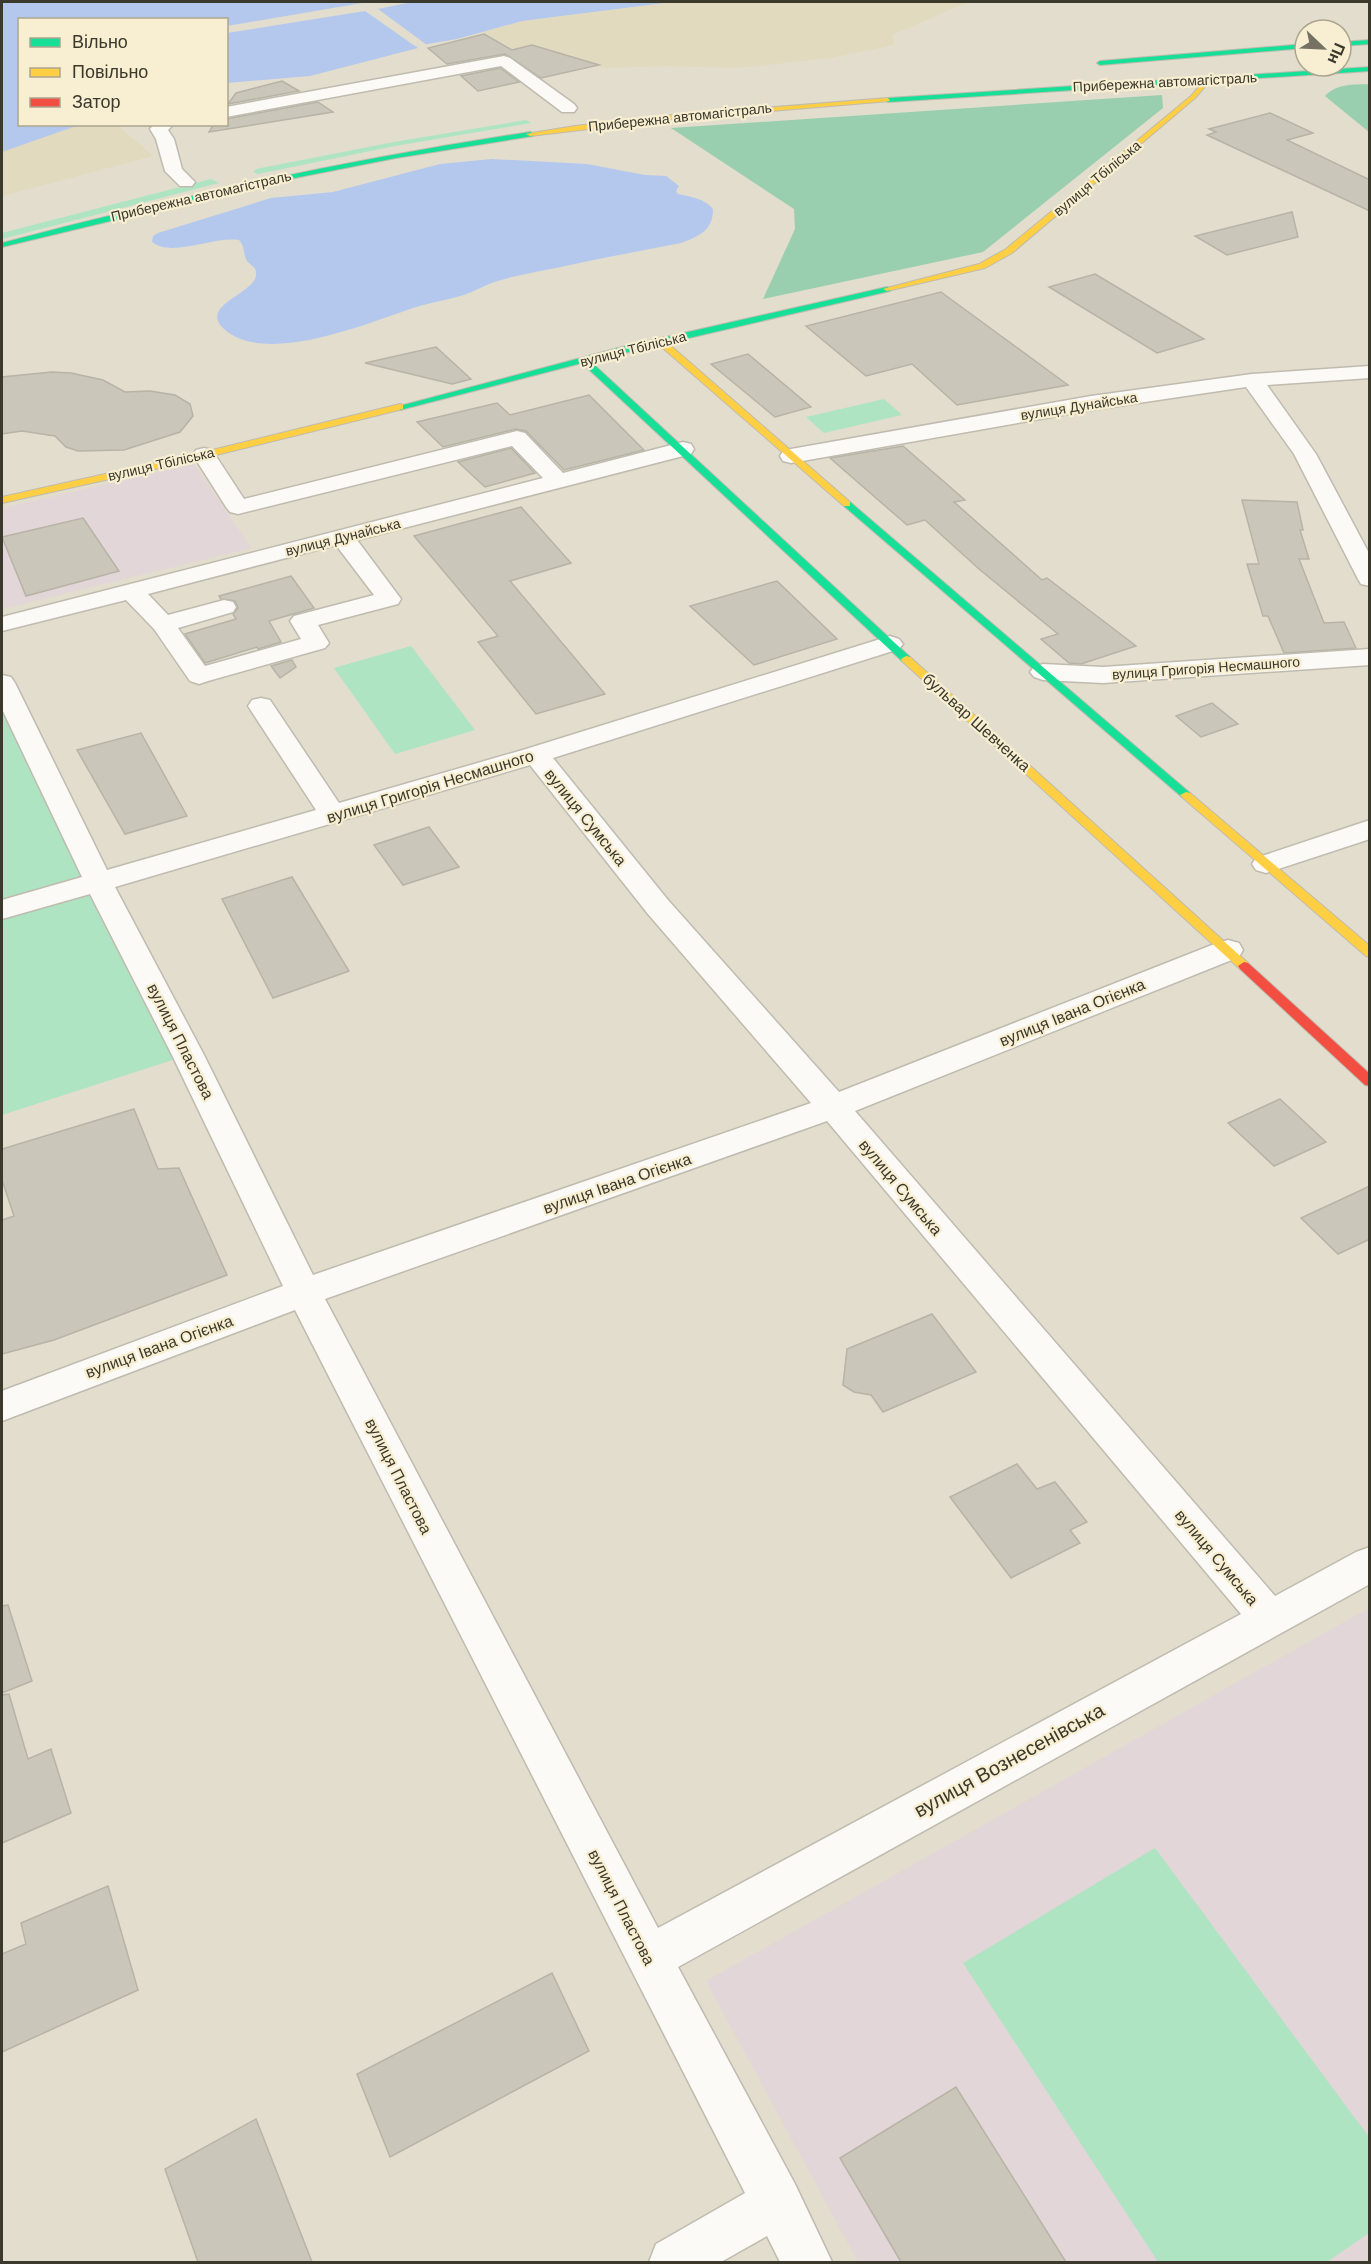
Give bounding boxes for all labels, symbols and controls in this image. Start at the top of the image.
legend [18,18,228,126]
north arrow [1293,18,1353,78]
text: Вільно [72,32,128,52]
text: Пн [1324,41,1348,67]
text: Повільно [72,62,148,82]
street label: Прибережна автомагістраль [1072,69,1258,95]
text: Затор [72,92,121,112]
street label: Прибережна автомагістраль [587,99,773,135]
street label: вулиця Тбіліська [1050,137,1144,219]
street label: Прибережна автомагістраль [109,167,293,225]
street label: вулиця Тбіліська [578,328,688,370]
street label: вулиця Дунайська [1019,389,1139,423]
street label: вулиця Тбіліська [106,444,216,484]
street label: вулиця Дунайська [284,515,402,559]
street label: вулиця Григорія Несмашного [1112,653,1301,683]
street label: бульвар Шевченка [920,670,1034,775]
street label: вулиця Григорія Несмашного [325,747,536,826]
street label: вулиця Сумська [541,766,630,869]
street label: вулиця Івана Огієнка [997,975,1147,1049]
street label: вулиця Пластова [144,981,217,1102]
street label: вулиця Сумська [856,1136,946,1239]
street label: вулиця Івана Огієнка [541,1150,693,1217]
street label: вулиця Івана Огієнка [83,1312,235,1381]
street label: вулиця Пластова [362,1416,435,1537]
street label: вулиця Сумська [1172,1506,1262,1609]
street label: вулиця Вознесенівська [910,1698,1109,1821]
street label: вулиця Пластова [585,1847,658,1968]

